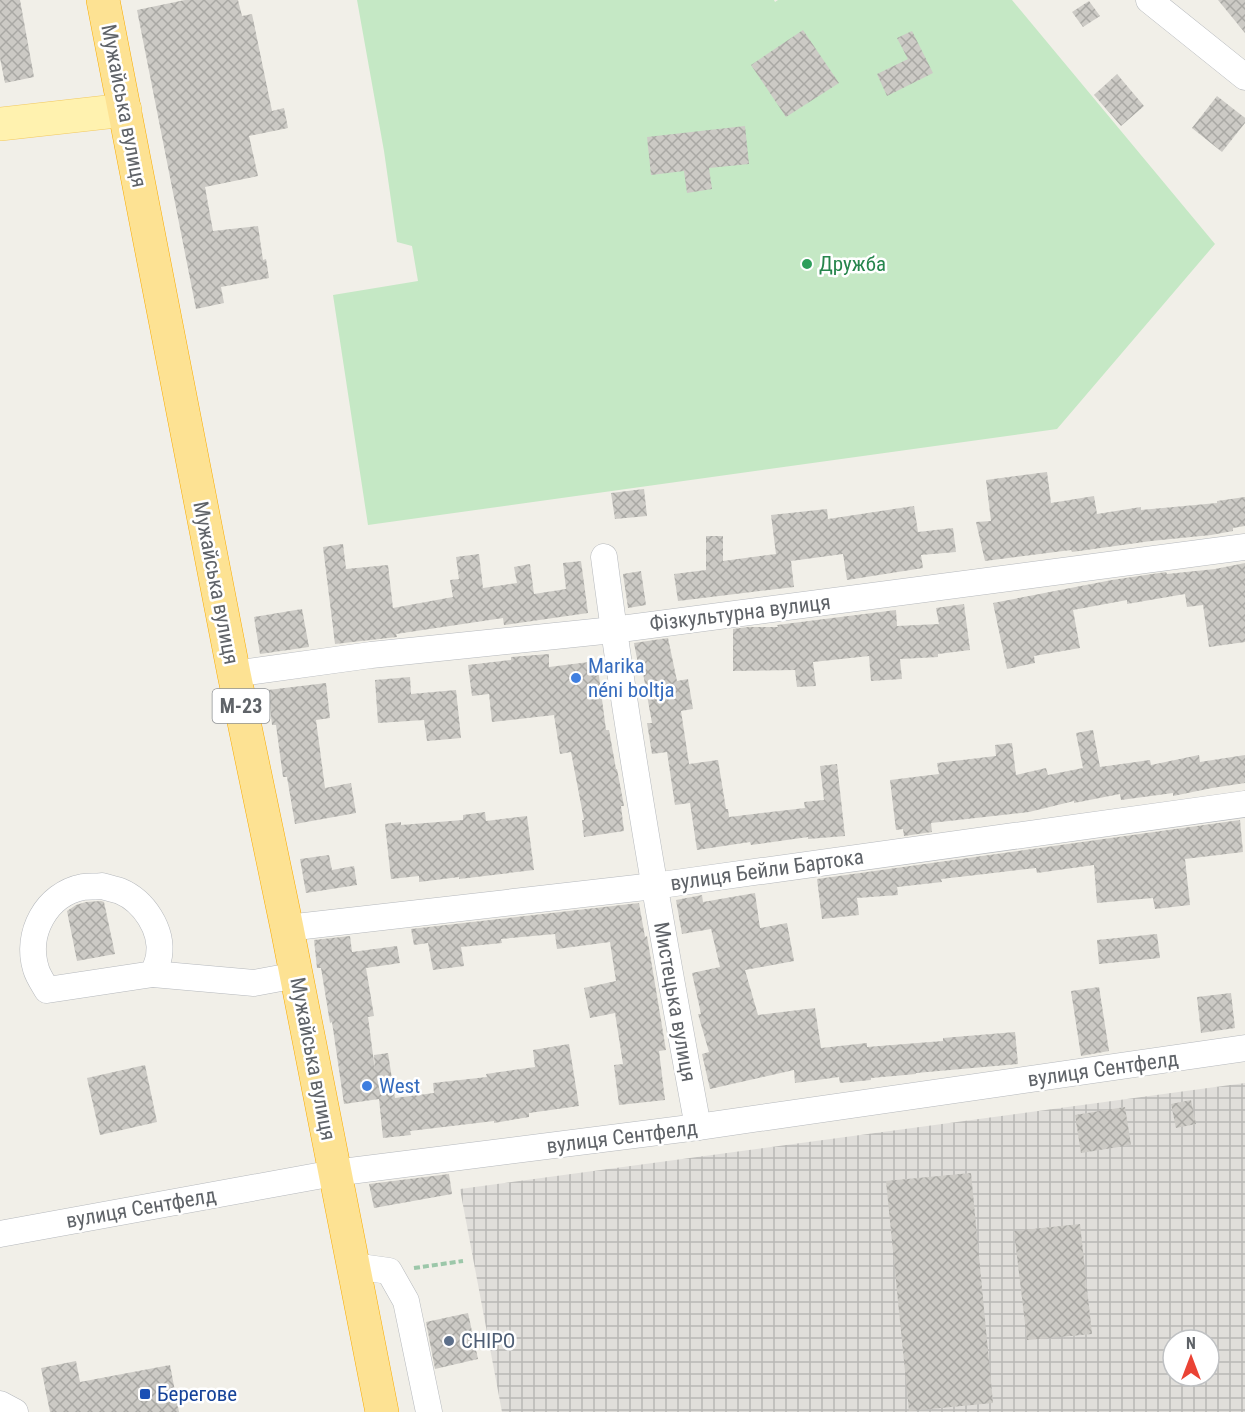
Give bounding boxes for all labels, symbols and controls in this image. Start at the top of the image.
street label: Мужайська вулиця [96,22,152,190]
place label: Дружба [819,252,886,276]
marker: Дружба [800,257,814,271]
street label: Мужайська вулиця [188,499,244,667]
street label: Фізкультурна вулиця [648,590,832,636]
place label: Marika néni boltja [588,654,675,702]
marker: Marika néni boltja [569,671,583,685]
road number: М-23 [212,689,270,723]
street label: вулиця Бейли Бартока [669,845,865,895]
street label: Мистецька вулиця [649,920,701,1084]
street label: Мужайська вулиця [285,975,341,1143]
street label: вулиця Сентфелд [1026,1047,1180,1091]
place label: West [379,1074,420,1098]
marker: West [360,1079,374,1093]
street label: вулиця Сентфелд [545,1116,699,1158]
street label: вулиця Сентфелд [64,1183,218,1233]
north arrow [1161,1328,1221,1388]
place label: CHIPO [461,1329,515,1353]
marker: CHIPO [442,1334,456,1348]
text: N [1186,1334,1196,1353]
place label: Берегове [157,1382,237,1406]
marker: Берегове [138,1387,152,1401]

